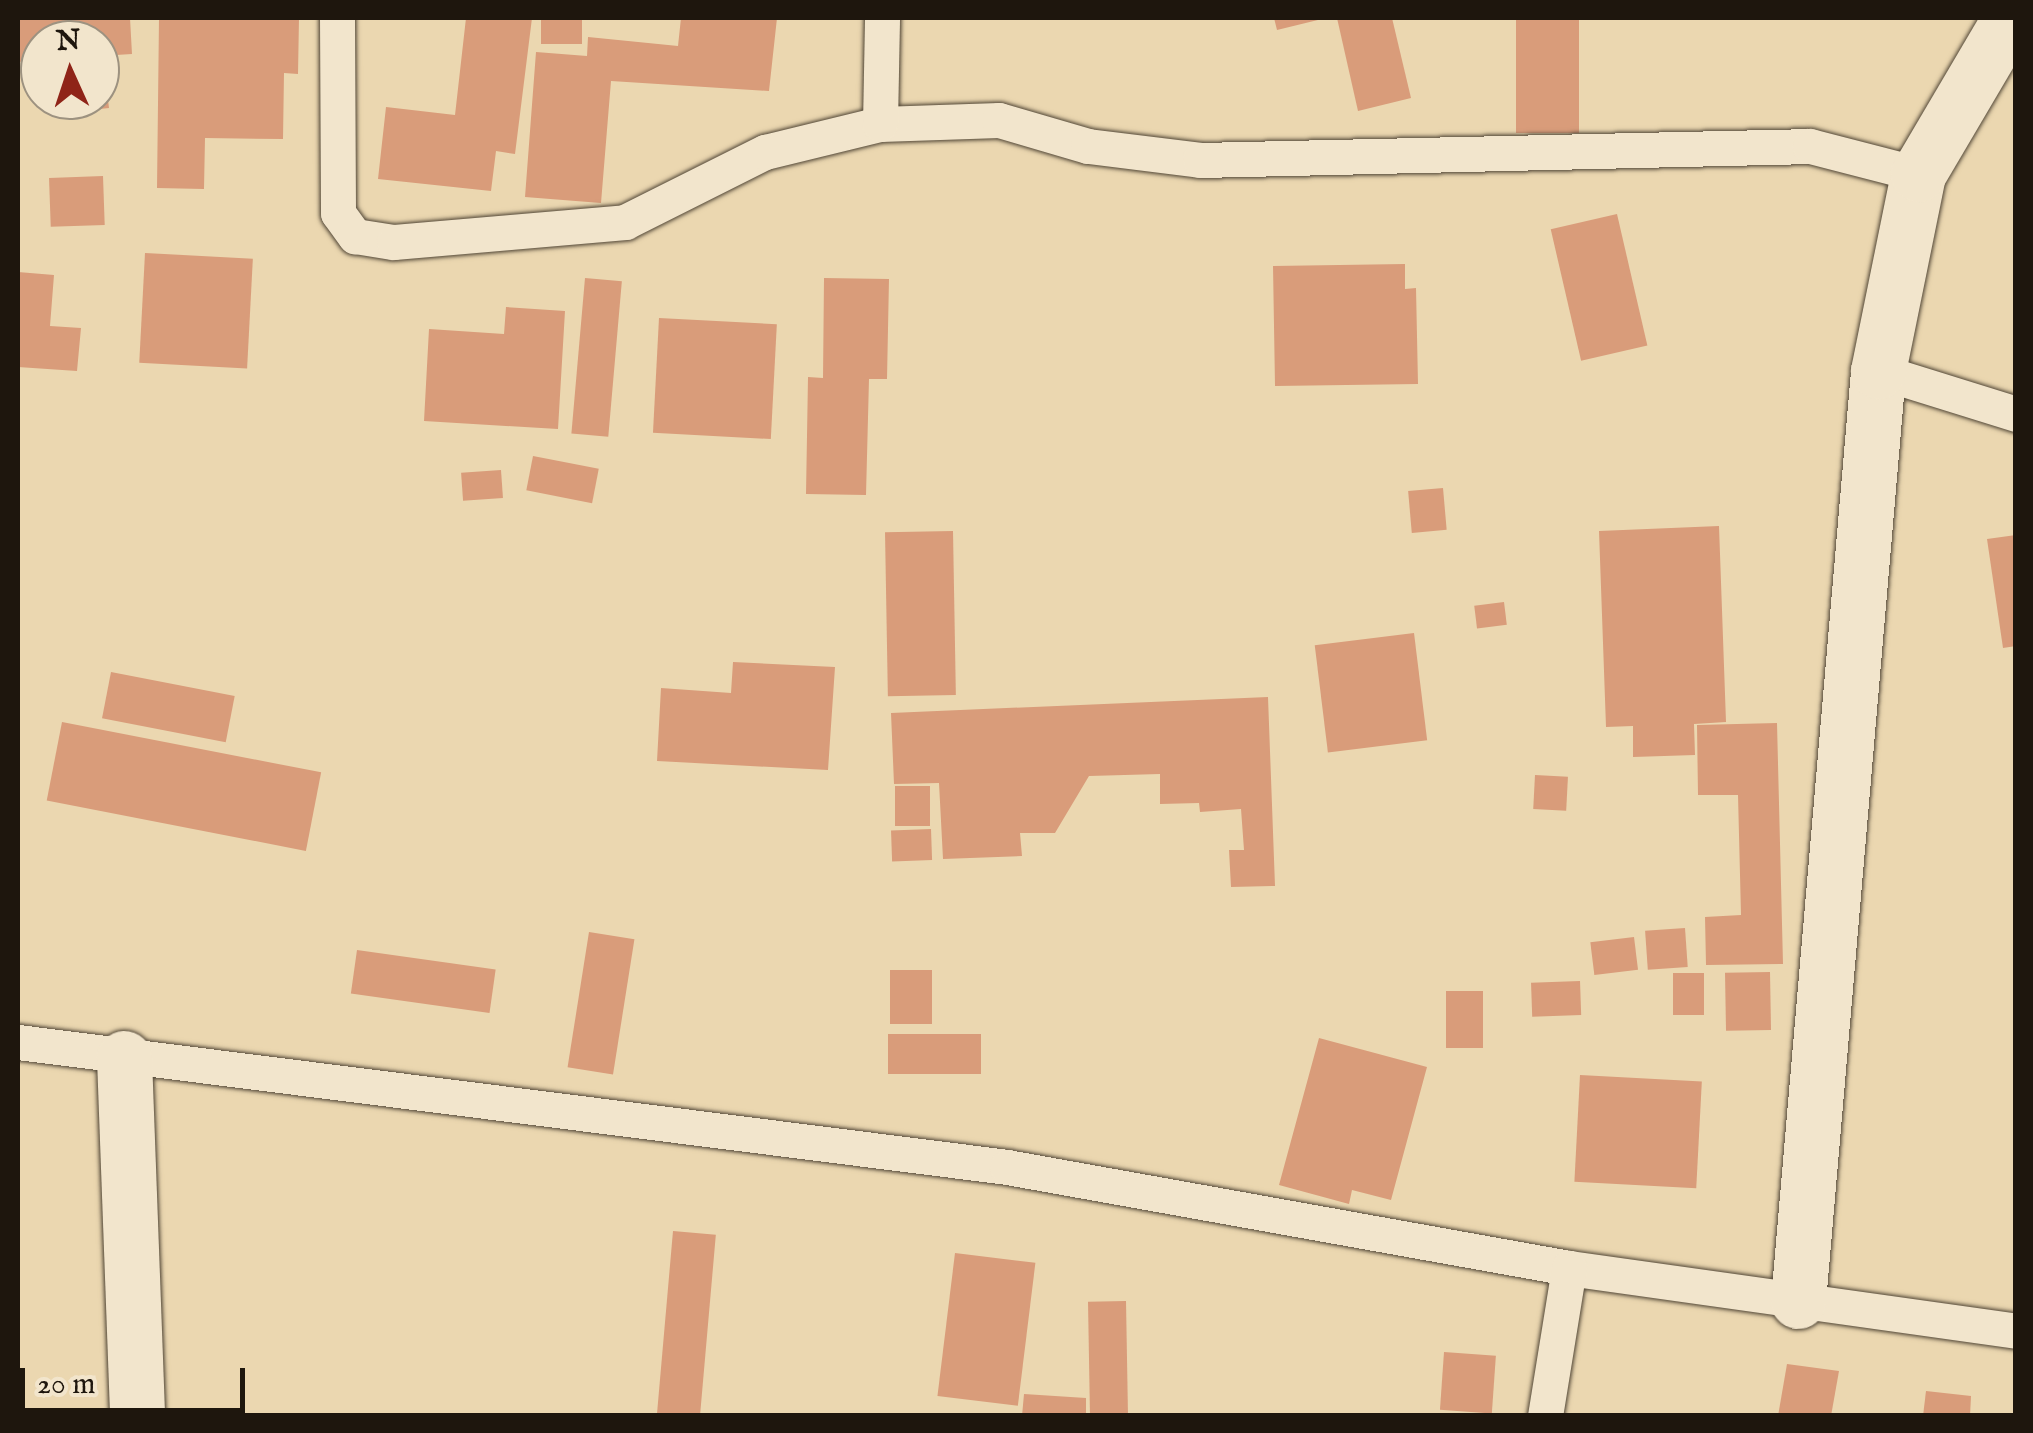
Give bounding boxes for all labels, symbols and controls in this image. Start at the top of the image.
north arrow [20,20,120,120]
text: N [55,23,82,60]
scale bar [25,1348,250,1410]
text: 20 m [37,1366,96,1404]

